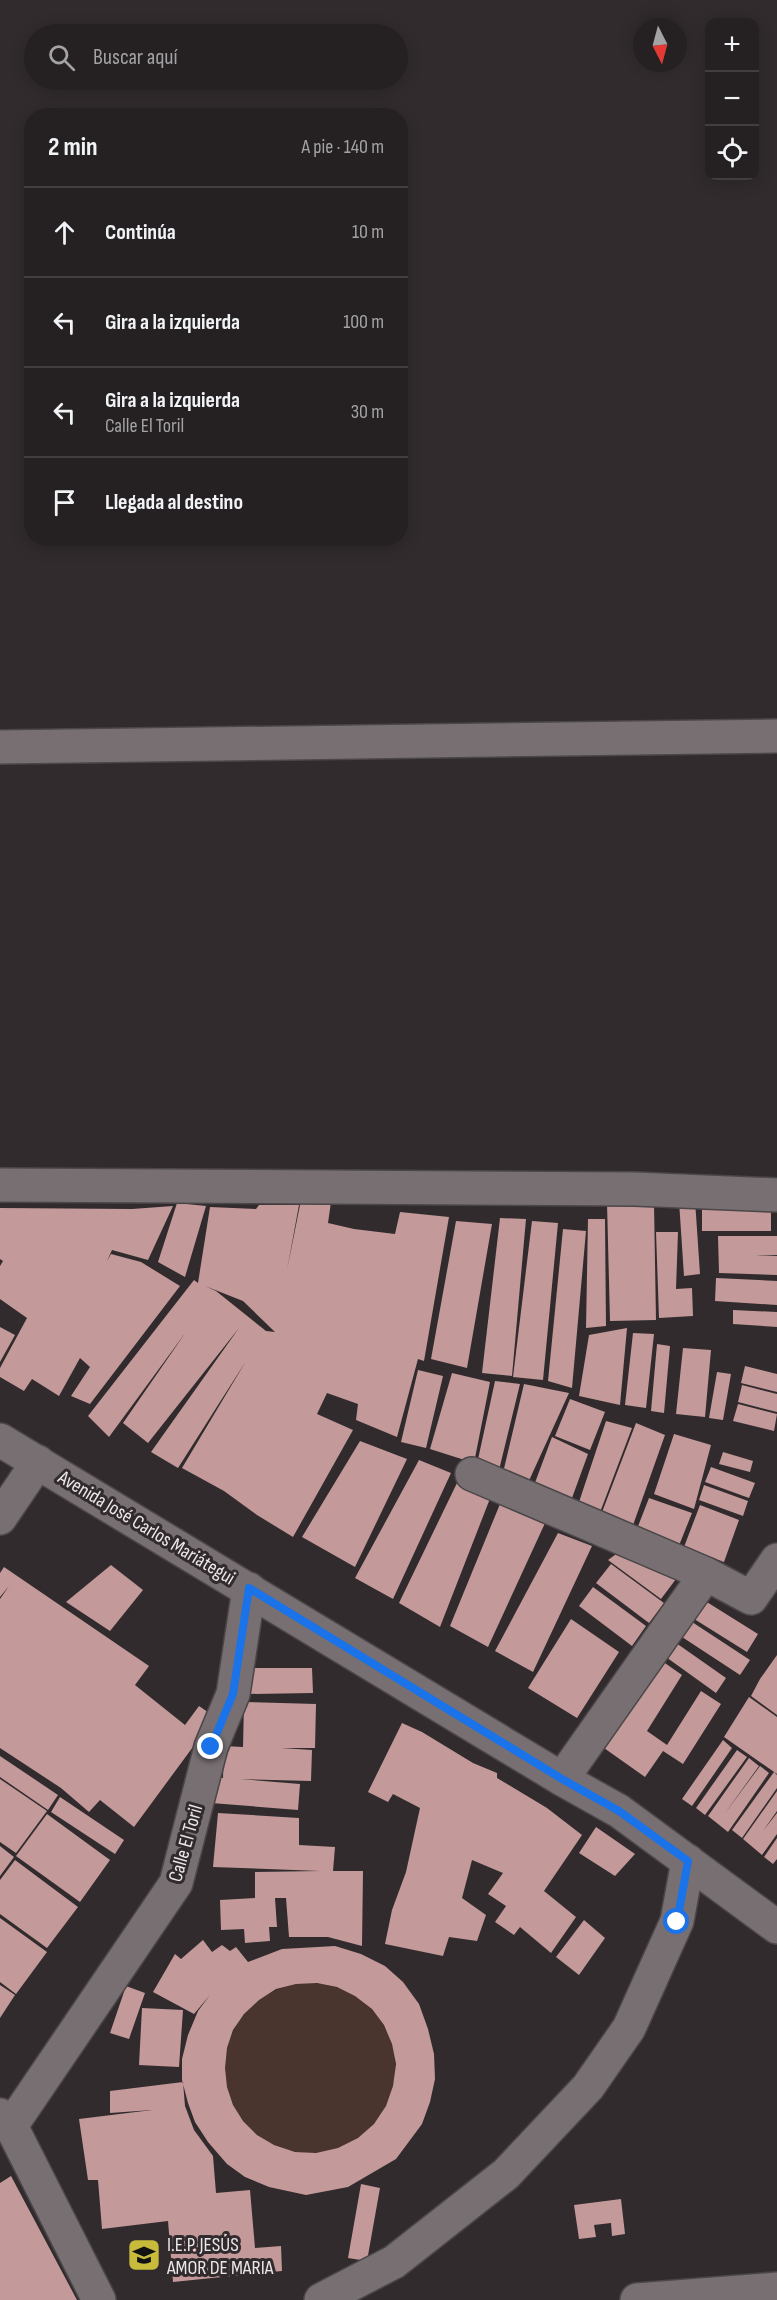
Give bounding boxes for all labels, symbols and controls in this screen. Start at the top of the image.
north arrow [633,18,687,72]
map controls [705,18,759,180]
button: + [705,18,759,72]
search box [24,24,408,90]
icon: search [45,41,78,74]
text: Buscar aquí [93,44,178,71]
button: − [705,72,759,126]
button: locate [705,126,759,180]
text: 2 min [48,132,98,163]
text: A pie · 140 m [302,135,384,159]
icon: ahead [48,216,81,249]
text: Continúa [105,219,176,246]
text: 10 m [352,220,384,244]
icon: left [48,306,81,339]
text: Gira a la izquierda [105,309,240,336]
text: 100 m [343,310,384,334]
text: Gira a la izquierda [105,387,240,414]
icon: left [48,396,81,429]
text: 30 m [351,400,384,424]
text: Calle El Toril [105,414,184,438]
icon: arrive [48,486,81,519]
text: Llegada al destino [105,489,243,516]
street label: Avenida José Carlos Mariátegui [53,1465,239,1590]
route end [197,1733,223,1759]
street label: Calle El Toril [164,1802,208,1885]
route start [663,1908,689,1934]
place label: I.E.P. JESÚS AMOR DE MARIA [166,2233,274,2280]
school or university icon: I.E.P. JESÚS AMOR DE MARIA [126,2237,162,2273]

